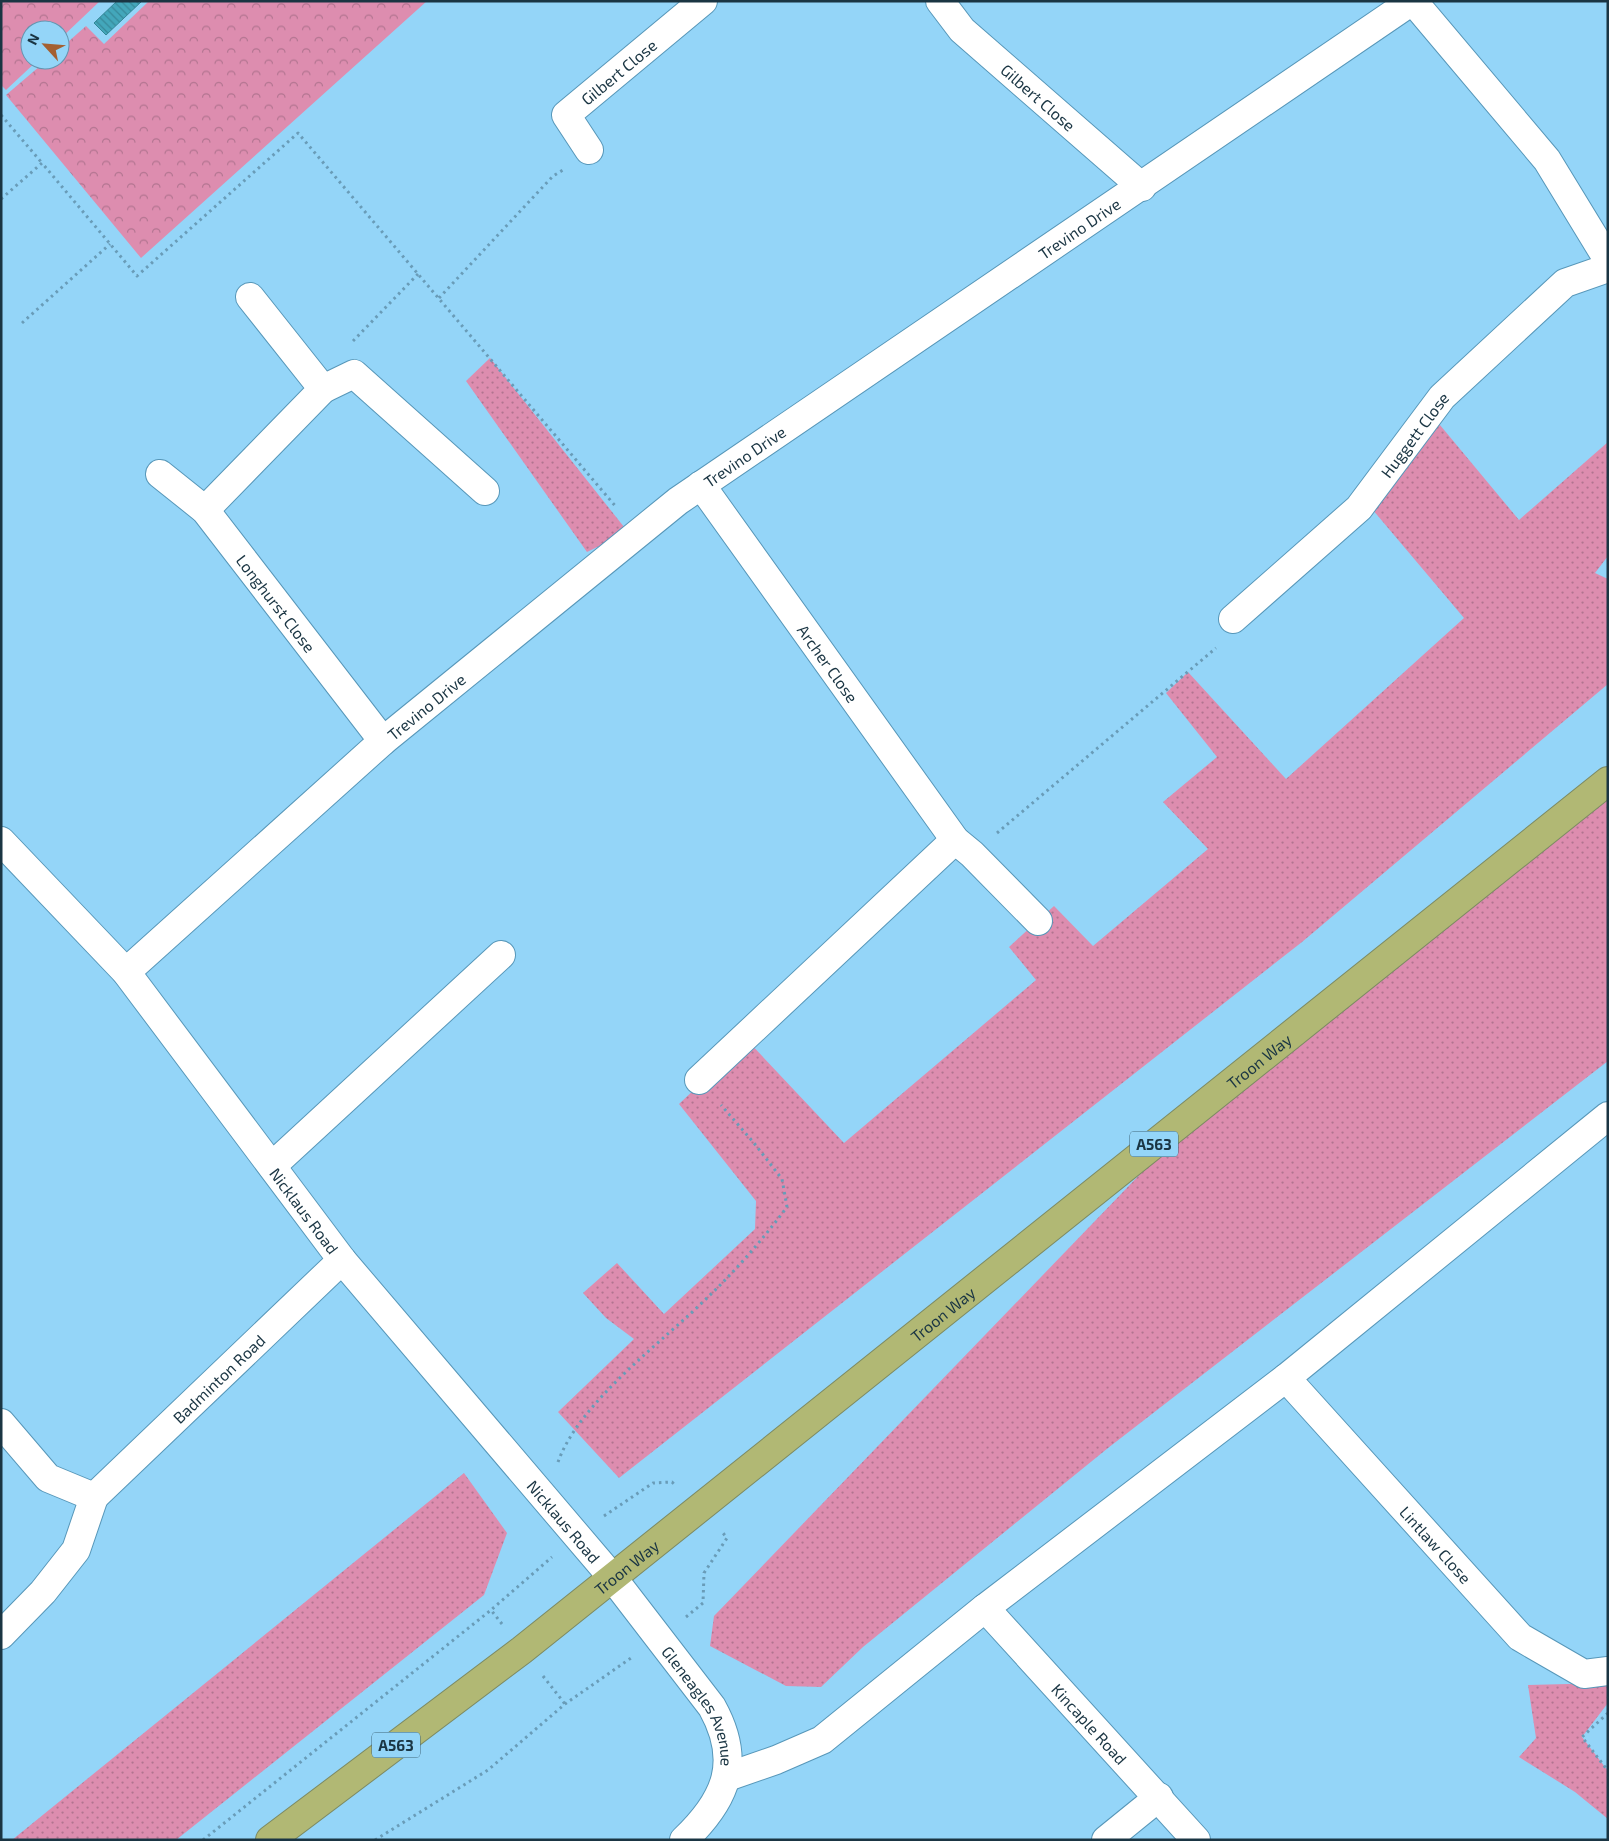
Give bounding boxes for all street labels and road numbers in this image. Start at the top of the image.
street label: Gilbert Close [577,35,660,108]
street label: Gilbert Close [998,59,1080,134]
street label: Trevino Drive [1034,193,1124,262]
street label: Huggett Close [1376,387,1452,481]
street label: Trevino Drive [700,421,789,490]
street label: Longhurst Close [233,550,320,655]
street label: Archer Close [794,620,863,706]
street label: Trevino Drive [383,669,469,743]
street label: Troon Way [1223,1029,1295,1092]
road number: A563 [1130,1132,1178,1156]
street label: Nicklaus Road [266,1164,343,1257]
street label: Troon Way [906,1282,979,1345]
street label: Badminton Road [168,1330,268,1427]
street label: Nicklaus Road [524,1476,605,1566]
street label: Lintlaw Close [1396,1502,1476,1587]
street label: Troon Way [590,1535,663,1598]
street label: Gleneagles Avenue [659,1642,737,1767]
street label: Kincaple Road [1048,1679,1131,1768]
road number: A563 [372,1732,420,1758]

